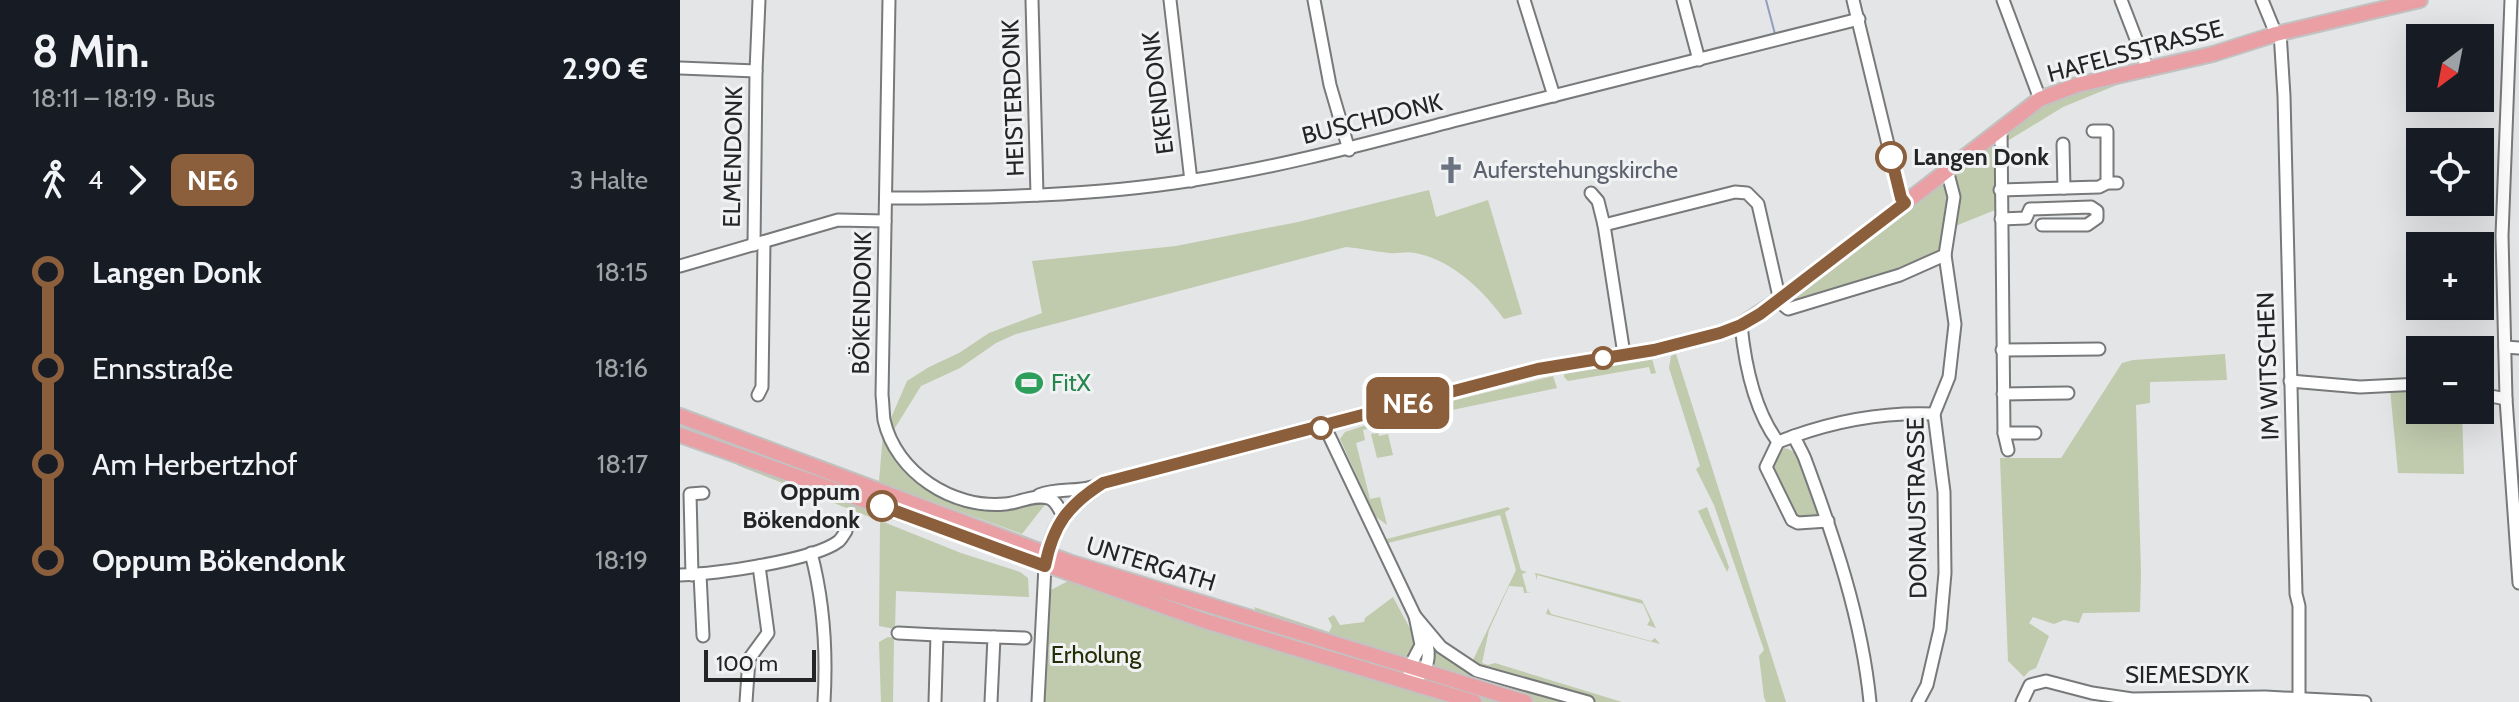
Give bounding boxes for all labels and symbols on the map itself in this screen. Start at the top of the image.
street label: HAFELSSTRASSE [2044,13,2226,88]
street label: HEISTERDONK [995,18,1030,177]
north arrow [2406,24,2494,112]
street label: EKENDONK [1136,30,1179,156]
street label: ELMENDONK [717,86,748,228]
street label: BUSCHDONK [1299,87,1446,150]
marker: Langen Donk [1876,142,1906,172]
place label: Langen Donk [1913,142,2049,171]
church icon: Auferstehungskirche [1436,155,1466,185]
place label: Auferstehungskirche [1473,155,1678,184]
street label: BÖKENDONK [846,231,877,375]
street label: IM WITSCHEN [2250,291,2285,441]
unlabelled marker [1592,347,1614,369]
sports icon: FitX [1014,368,1044,398]
place label: FitX [1051,368,1092,397]
line badge: NE6 [1362,377,1454,429]
unlabelled marker [1310,417,1332,439]
street label: DONAUSTRASSE [1900,417,1933,599]
place label: Oppum Bökendonk [742,477,860,534]
marker: Oppum Bökendonk [867,491,897,521]
street label: UNTERGATH [1083,530,1220,597]
park label: Erholung [1051,640,1142,669]
scale bar [704,646,816,682]
street label: SIEMESDYK [2125,660,2249,689]

